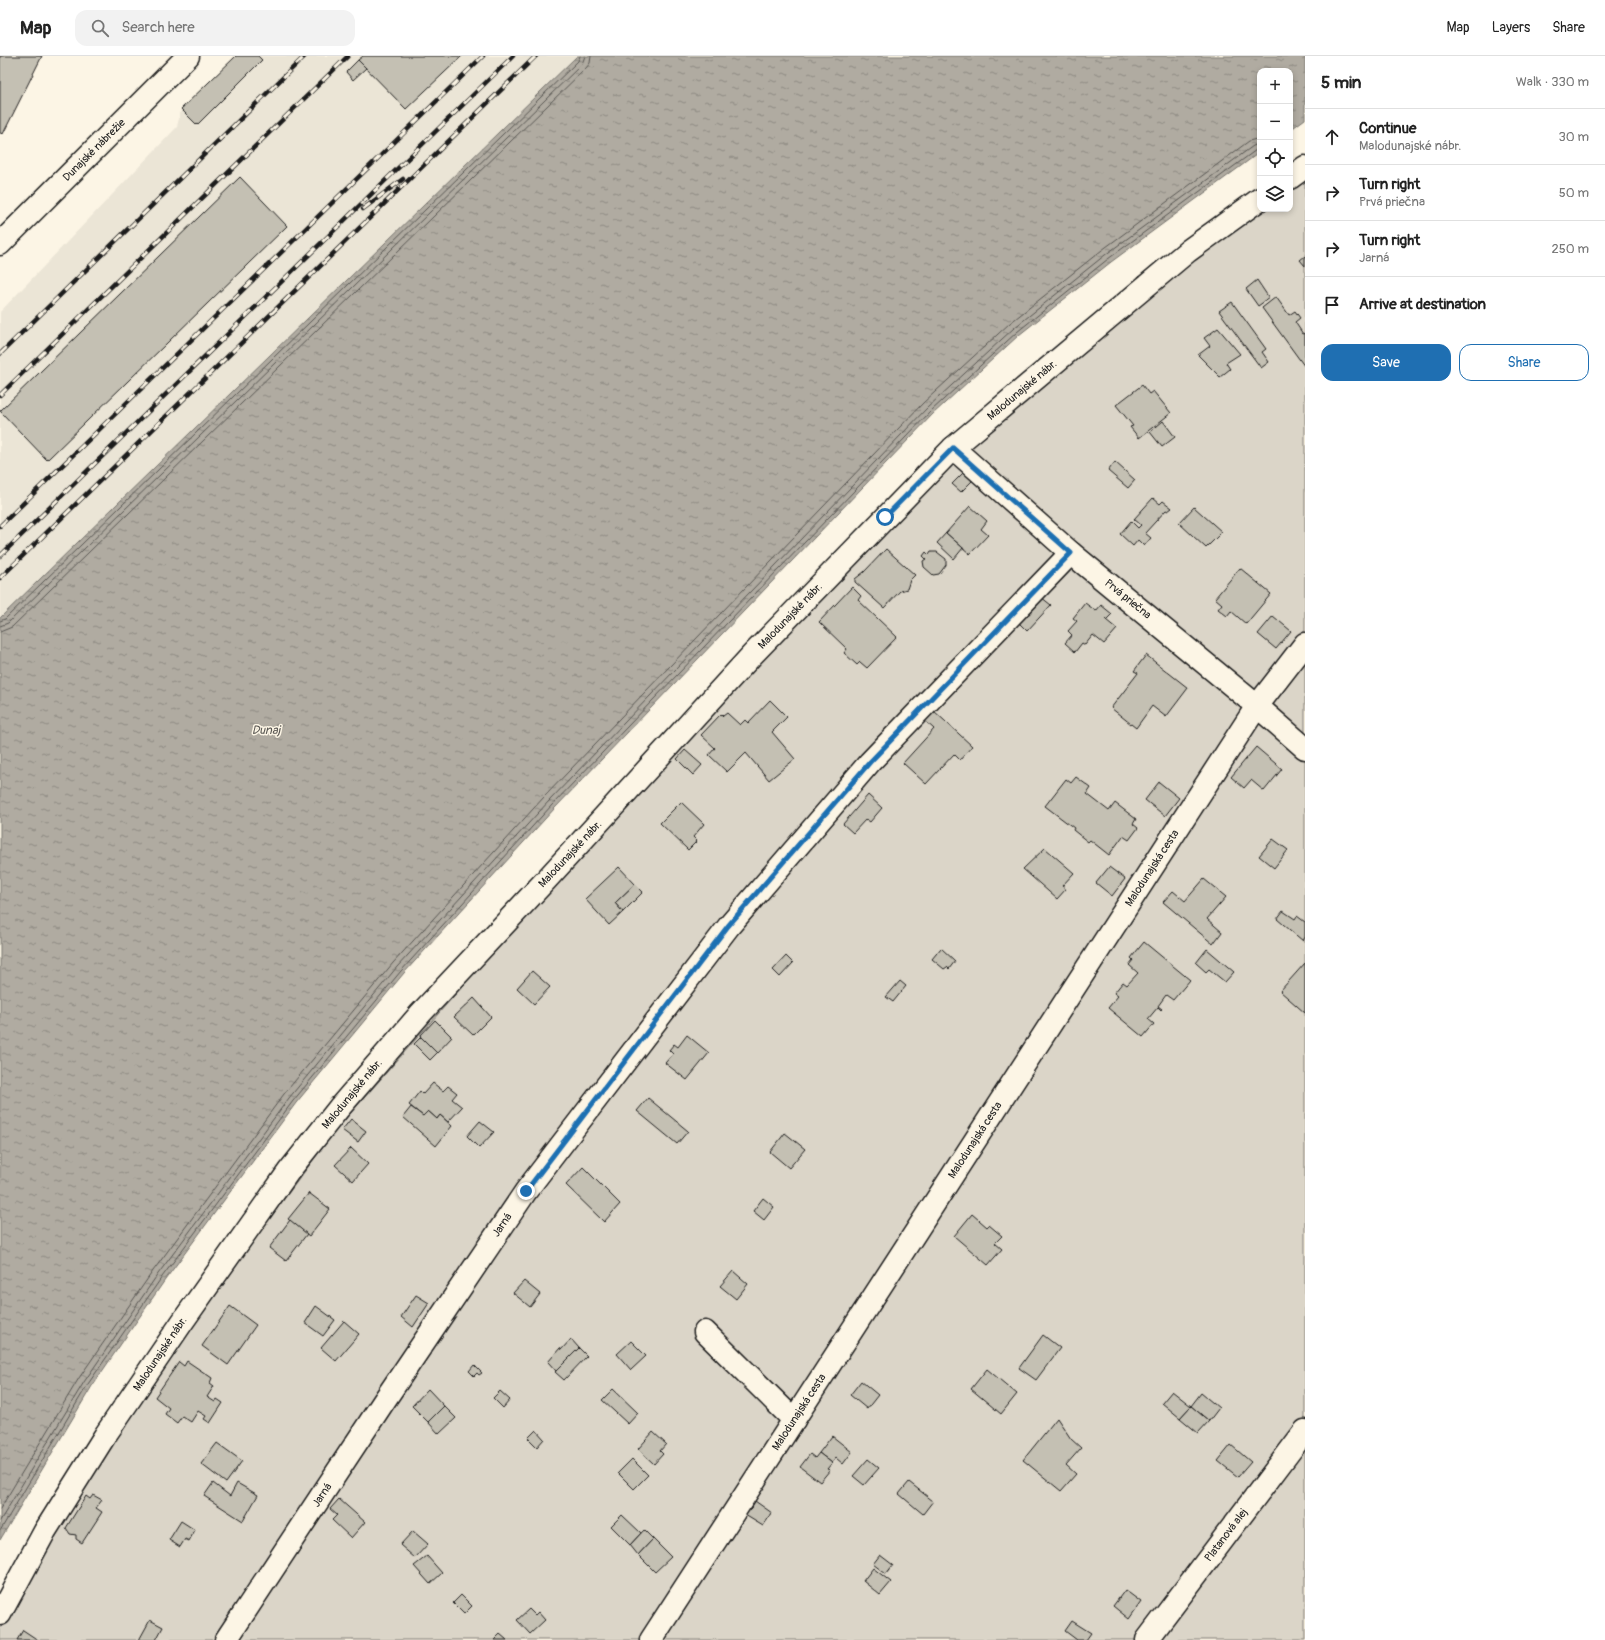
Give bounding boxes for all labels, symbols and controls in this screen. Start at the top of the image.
search box [75,10,355,46]
text: Map [20,16,51,40]
icon: search [89,17,111,39]
text: Search here [121,18,195,37]
text: Map [1447,19,1470,36]
text: Layers [1492,19,1530,36]
text: Share [1552,19,1585,36]
map controls [1257,68,1293,212]
button: + [1257,68,1293,104]
text: 5 min [1321,72,1361,93]
text: Walk · 330 m [1516,74,1589,90]
button: − [1257,104,1293,140]
street label: Dunajské nábrežie [60,116,128,184]
text: Continue [1359,119,1417,138]
icon: ahead [1321,126,1343,148]
text: 30 m [1559,129,1589,145]
text: Malodunajské nábr. [1359,138,1461,154]
button: locate [1257,140,1293,176]
text: Turn right [1359,175,1420,194]
button: layers [1257,176,1293,212]
icon: right [1321,182,1343,204]
text: 50 m [1559,185,1589,201]
text: Prvá priečna [1359,194,1425,210]
text: Turn right [1359,231,1420,250]
icon: right [1321,238,1343,260]
text: 250 m [1551,241,1589,257]
text: Jarná [1359,250,1389,266]
icon: arrive [1321,294,1343,316]
text: Arrive at destination [1359,295,1486,314]
button: Save [1321,344,1451,381]
button: Share [1459,344,1589,381]
street label: Malodunajské nábr. [985,357,1059,423]
route start [876,508,894,526]
street label: Prvá priečna [1102,576,1154,622]
street label: Malodunajské nábr. [755,580,825,652]
water label: Dunaj [252,723,281,738]
street label: Malodunajské nábr. [536,818,604,890]
street label: Malodunajská cesta [1122,827,1182,909]
street label: Malodunajské nábr. [319,1057,385,1131]
street label: Malodunajská cesta [945,1099,1005,1181]
route end [517,1182,535,1200]
street label: Jarná [489,1211,515,1239]
street label: Malodunajské nábr. [130,1314,190,1394]
street label: Malodunajská cesta [769,1371,829,1453]
street label: Jarná [310,1481,334,1509]
street label: Platanová alej [1202,1506,1250,1564]

